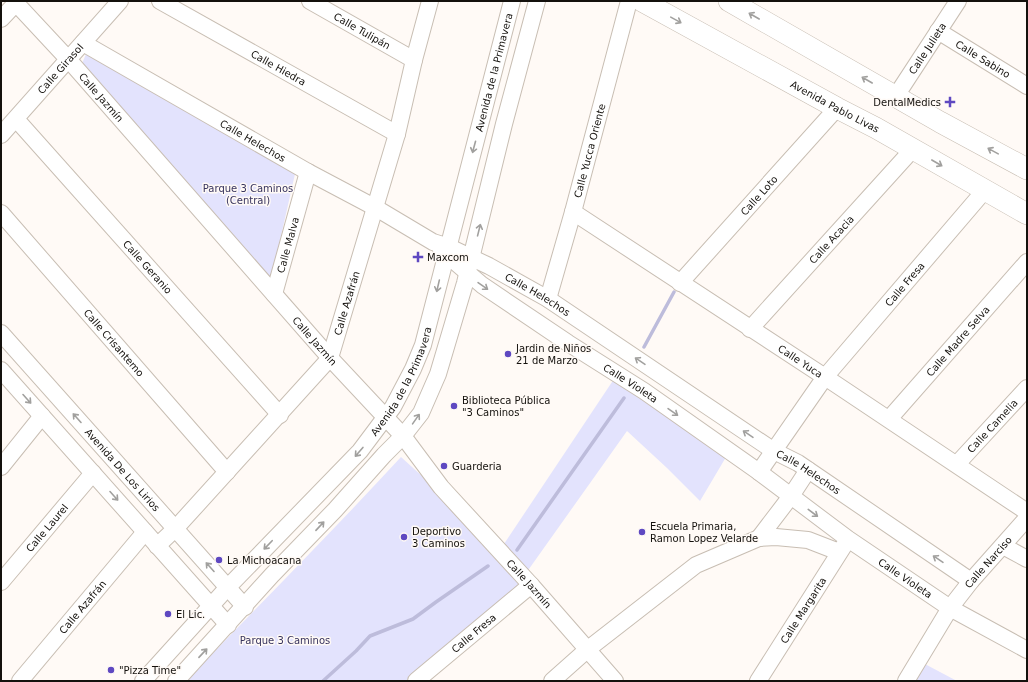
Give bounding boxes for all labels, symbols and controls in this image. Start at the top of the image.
street label: Calle Tulipán [332,11,392,51]
one-way arrow [748,11,760,19]
street label: Avenida de la Primavera [473,12,515,133]
one-way arrow [670,16,682,24]
street label: Calle Julieta [907,21,948,76]
street label: Calle Sabino [954,38,1012,80]
street label: Calle Girasol [35,42,85,96]
street label: Calle Hiedra [249,48,308,88]
street label: Calle Jazmín [77,71,125,124]
one-way arrow [861,75,873,83]
street label: Avenida Pablo Livas [789,79,881,135]
marker: DentalMedics [944,96,956,108]
place label: DentalMedics [873,97,941,108]
street label: Calle Yucca Oriente [572,102,608,199]
street label: Calle Helechos [218,118,288,164]
one-way arrow [470,140,478,153]
one-way arrow [987,146,999,154]
one-way arrow [931,160,943,168]
street label: Calle Loto [739,173,780,218]
park label: Parque 3 Caminos (Central) [203,183,293,206]
street label: Calle Acacia [807,213,856,266]
street label: Calle Malva [275,216,301,274]
one-way arrow [475,224,483,237]
street label: Calle Geranio [121,238,174,296]
marker: Maxcom [412,251,424,263]
place label: Maxcom [427,252,469,263]
street label: Calle Fresa [883,260,927,309]
street label: Calle Azafrán [332,270,362,336]
street label: Calle Helechos [503,271,572,318]
one-way arrow [434,280,441,293]
one-way arrow [478,282,489,290]
street label: Calle Madre Selva [924,304,992,379]
street label: Calle Crisantemo [81,307,146,379]
street label: Calle Jazmín [290,315,339,368]
street label: Avenida de la Primavera [368,326,434,438]
place label: Jardin de Niños 21 de Marzo [515,343,591,366]
street label: Calle Yuca [776,343,825,380]
marker: Jardin de Niños 21 de Marzo [503,349,513,359]
one-way arrow [635,357,646,365]
street label: Calle Violeta [601,362,660,405]
one-way arrow [22,394,31,404]
place label: Biblioteca Pública "3 Caminos" [462,395,550,418]
street label: Calle Camelia [965,397,1020,455]
marker: Biblioteca Pública "3 Caminos" [449,401,459,411]
one-way arrow [668,408,679,416]
one-way arrow [72,412,81,423]
one-way arrow [412,414,420,425]
street label: Avenida De Los Lirios [83,426,162,514]
one-way arrow [743,430,754,438]
one-way arrow [354,447,363,457]
street label: Calle Helechos [774,448,842,496]
marker: Guarderia [439,461,449,471]
place label: Guarderia [452,461,502,472]
one-way arrow [109,491,118,502]
street label: Calle Laurel [24,502,70,554]
one-way arrow [807,508,818,517]
one-way arrow [315,521,324,531]
place label: Escuela Primaria, Ramon Lopez Velarde [650,521,758,544]
place label: Deportivo 3 Caminos [412,526,465,549]
marker: Escuela Primaria, Ramon Lopez Velarde [637,527,647,537]
marker: Deportivo 3 Caminos [399,532,409,542]
street label: Calle Narciso [963,534,1014,590]
one-way arrow [264,540,273,550]
marker: La Michoacana [214,555,224,565]
place label: La Michoacana [227,555,301,566]
one-way arrow [933,555,944,563]
street label: Calle Violeta [876,556,934,600]
street label: Calle Jazmín [504,557,553,610]
one-way arrow [205,562,214,572]
street label: Calle Margarita [778,575,829,645]
street label: Calle Azafrán [57,578,108,636]
marker: El Lic. [163,609,173,619]
place label: El Lic. [176,609,205,620]
street label: Calle Fresa [449,612,498,655]
park label: Parque 3 Caminos [240,635,330,646]
one-way arrow [198,647,207,658]
marker: "Pizza Time" [106,665,116,675]
place label: "Pizza Time" [119,665,181,676]

